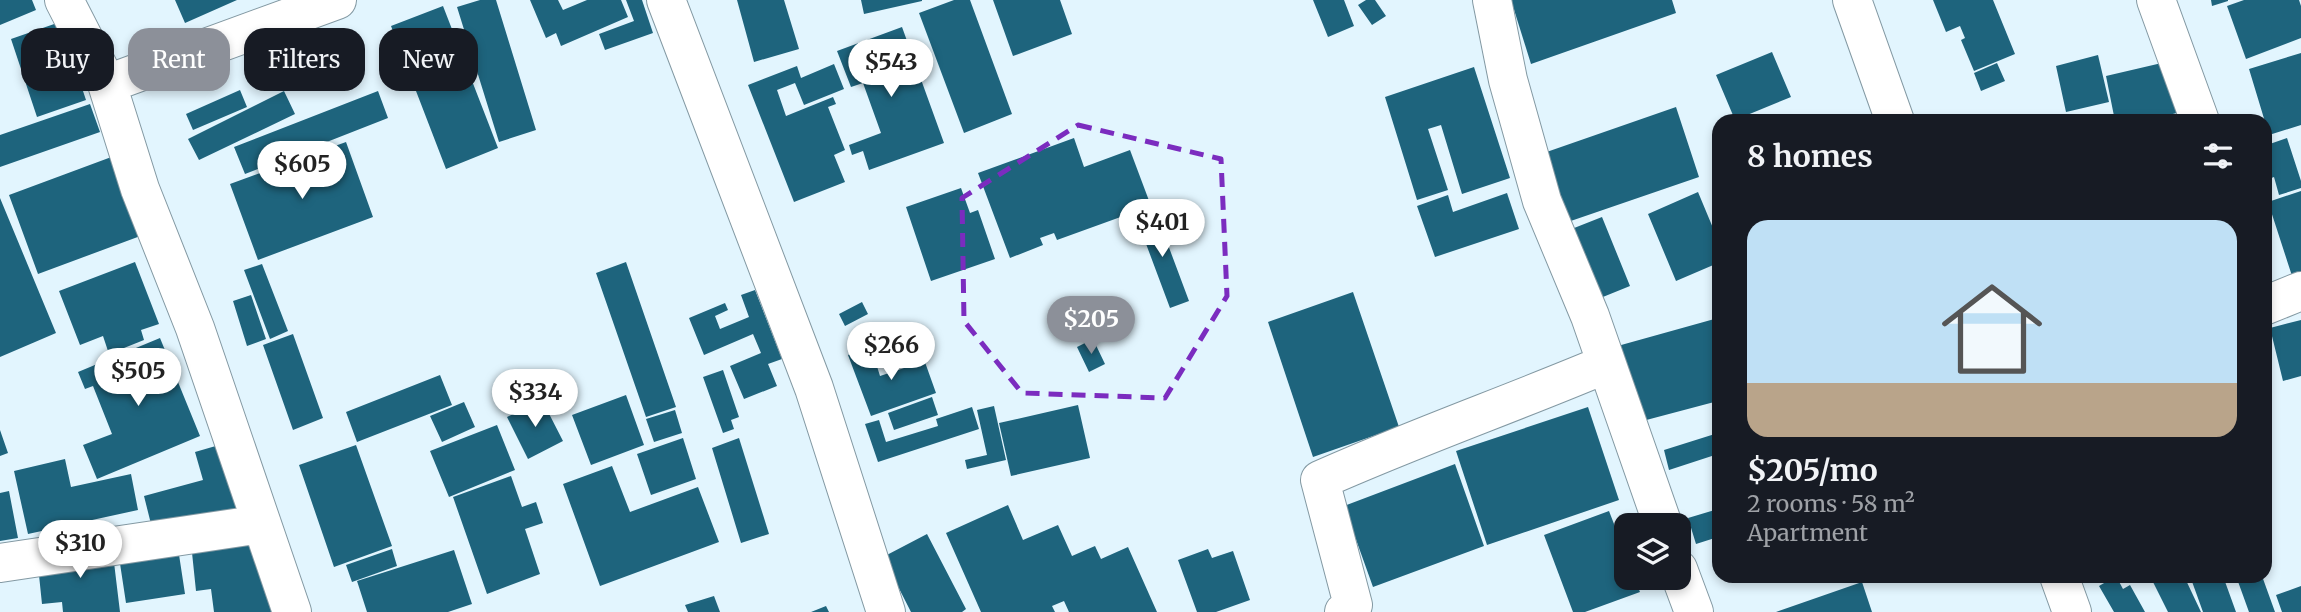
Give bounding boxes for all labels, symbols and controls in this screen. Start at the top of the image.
chip: Buy [21,28,114,91]
chip: Rent [128,28,230,91]
chip: Filters [244,28,365,91]
chip: New [379,28,478,91]
pin: $543 [850,40,932,99]
text: $543 [864,47,918,76]
text: 8 homes [1747,137,1873,175]
icon: filters [2199,137,2237,175]
pin: $605 [261,142,343,201]
text: $605 [273,149,331,178]
pin: $401 [1121,200,1203,259]
text: $401 [1135,207,1189,236]
icon: home [1929,266,2055,392]
pin: $205 [1050,296,1132,356]
text: $205 [1063,304,1119,333]
pin: $266 [850,322,932,382]
text: $266 [863,330,919,359]
pin: $505 [97,348,179,408]
text: $505 [110,356,166,385]
pin: $334 [494,370,576,429]
text: $334 [508,377,562,406]
text: $205/mo [1747,451,1878,489]
text: 2 rooms · 58 m² [1747,489,1915,518]
map controls [1614,513,1691,590]
button: layers [1614,513,1691,590]
text: Apartment [1747,518,1868,547]
pin: $310 [39,520,121,580]
text: $310 [54,528,106,557]

